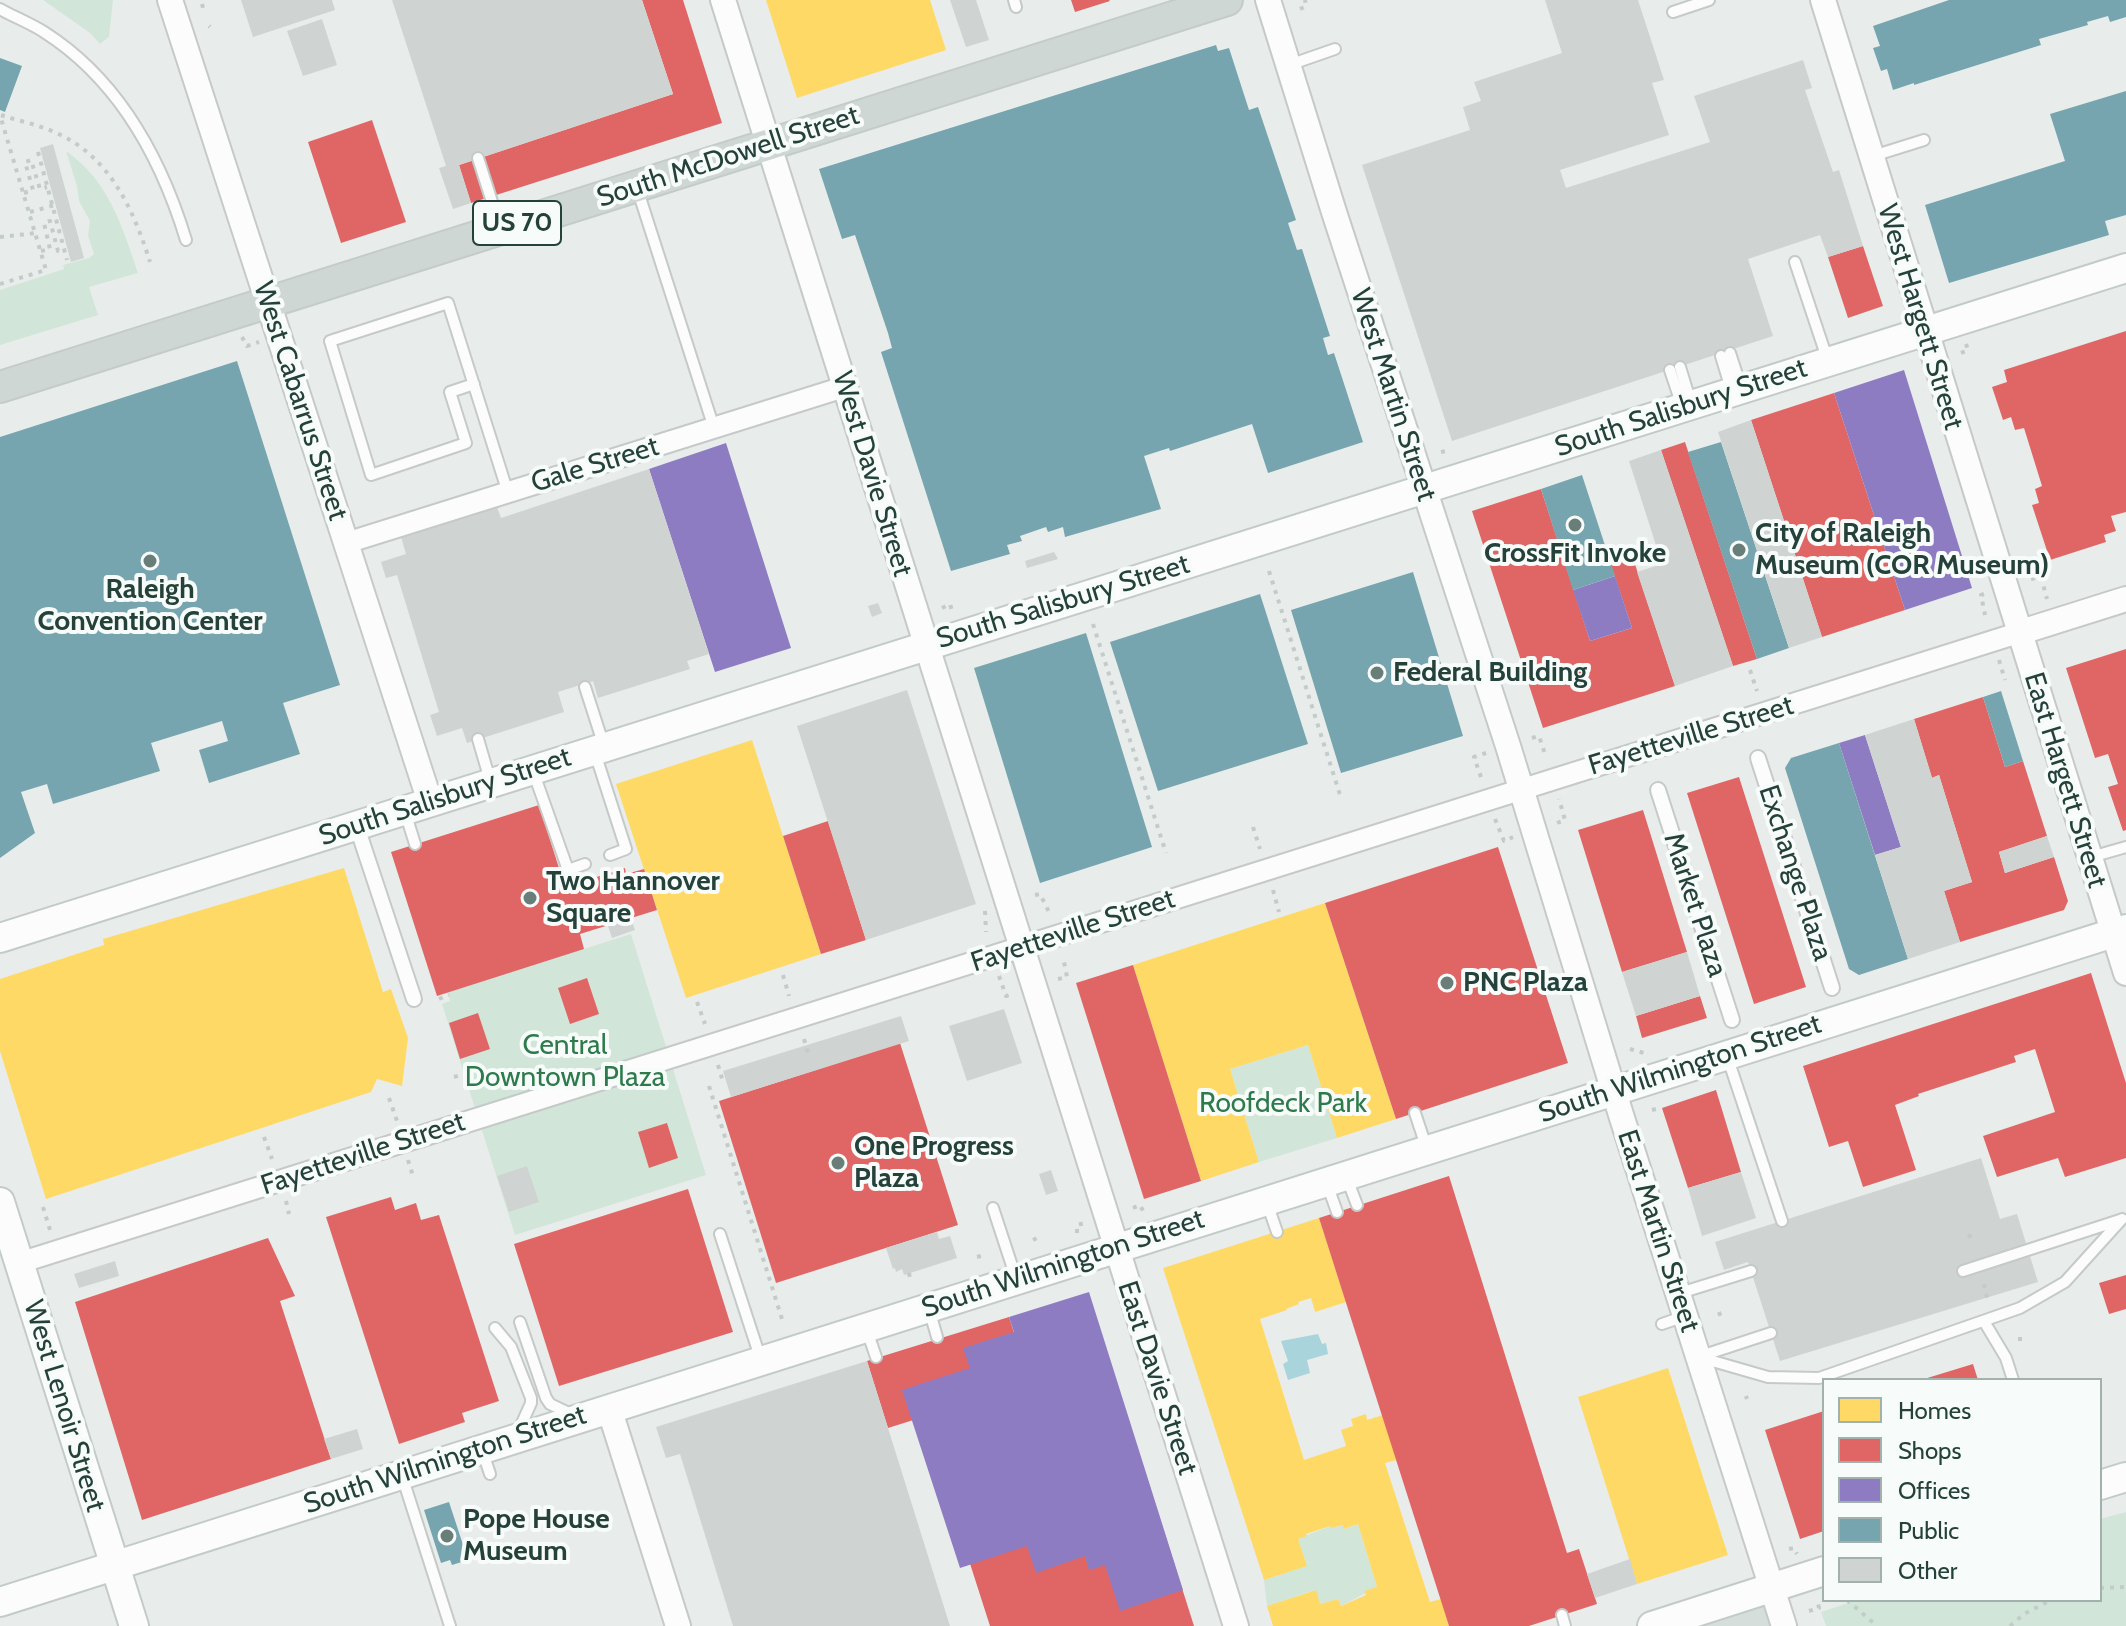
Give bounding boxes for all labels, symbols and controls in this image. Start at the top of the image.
street label: South McDowell Street [593,99,863,215]
street label: West Hargett Street [1870,200,1970,434]
road number: US 70 [473,201,561,245]
street label: West Cabarrus Street [246,277,354,525]
street label: West Martin Street [1343,285,1443,505]
street label: South Salisbury Street [1551,351,1811,465]
street label: West Davie Street [825,368,919,580]
street label: Gale Street [527,430,663,500]
marker: CrossFit Invoke [1566,516,1584,534]
place label: City of Raleigh Museum (COR Museum) [1755,517,2049,583]
place label: CrossFit Invoke [1484,537,1666,571]
marker: City of Raleigh Museum (COR Museum) [1730,541,1748,559]
street label: South Salisbury Street [932,548,1194,656]
marker: Raleigh Convention Center [141,552,159,570]
place label: Raleigh Convention Center [38,573,262,639]
place label: Federal Building [1393,656,1587,690]
marker: Federal Building [1368,664,1386,682]
street label: East Hargett Street [2016,668,2114,892]
street label: Fayetteville Street [1584,689,1798,783]
street label: South Salisbury Street [315,740,575,854]
street label: Exchange Plaza [1751,781,1839,965]
street label: Market Plaza [1656,829,1734,981]
place label: Two Hannover Square [546,865,720,931]
street label: Fayetteville Street [967,882,1179,980]
marker: Two Hannover Square [521,889,539,907]
place label: PNC Plaza [1463,966,1588,1000]
marker: PNC Plaza [1438,974,1456,992]
street label: South Wilmington Street [1535,1007,1825,1131]
park label: Central Downtown Plaza [465,1029,665,1095]
park label: Roofdeck Park [1199,1087,1367,1121]
street label: Fayetteville Street [257,1105,469,1203]
street label: East Martin Street [1610,1126,1706,1336]
place label: One Progress Plaza [854,1130,1014,1196]
marker: One Progress Plaza [829,1154,847,1172]
street label: South Wilmington Street [918,1202,1208,1326]
street label: East Davie Street [1110,1277,1204,1479]
street label: West Lenoir Street [16,1296,112,1516]
legend [1822,1378,2102,1602]
text: Homes [1898,1396,1971,1425]
street label: South Wilmington Street [300,1398,590,1522]
text: Shops [1898,1436,1961,1465]
text: Offices [1898,1476,1970,1505]
place label: Pope House Museum [463,1503,610,1569]
text: Public [1898,1516,1959,1545]
marker: Pope House Museum [438,1527,456,1545]
text: Other [1898,1556,1957,1585]

